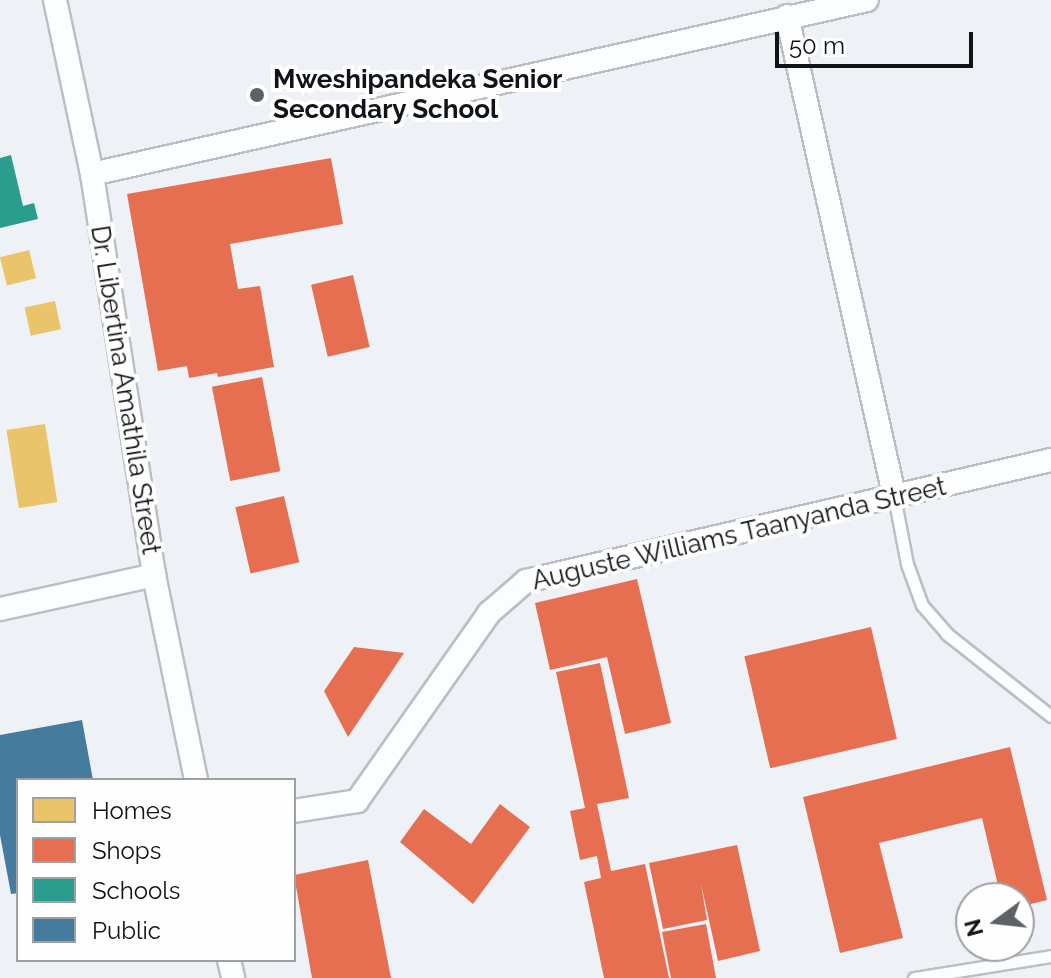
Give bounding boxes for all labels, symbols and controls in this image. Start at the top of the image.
scale bar [779,16,977,66]
text: 50 m [789,31,845,60]
place label: Mweshipandeka Senior Secondary School [273,64,562,126]
marker: Mweshipandeka Senior Secondary School [248,86,266,104]
street label: Dr. Libertina Amathila Street [84,223,166,557]
street label: Auguste Williams Taanyanda Street [528,471,950,597]
legend [16,778,296,962]
text: Homes [92,796,172,825]
text: Shops [92,836,161,865]
text: Schools [92,876,180,905]
north arrow [955,882,1035,962]
text: Public [92,916,161,945]
text: N [959,916,988,939]

